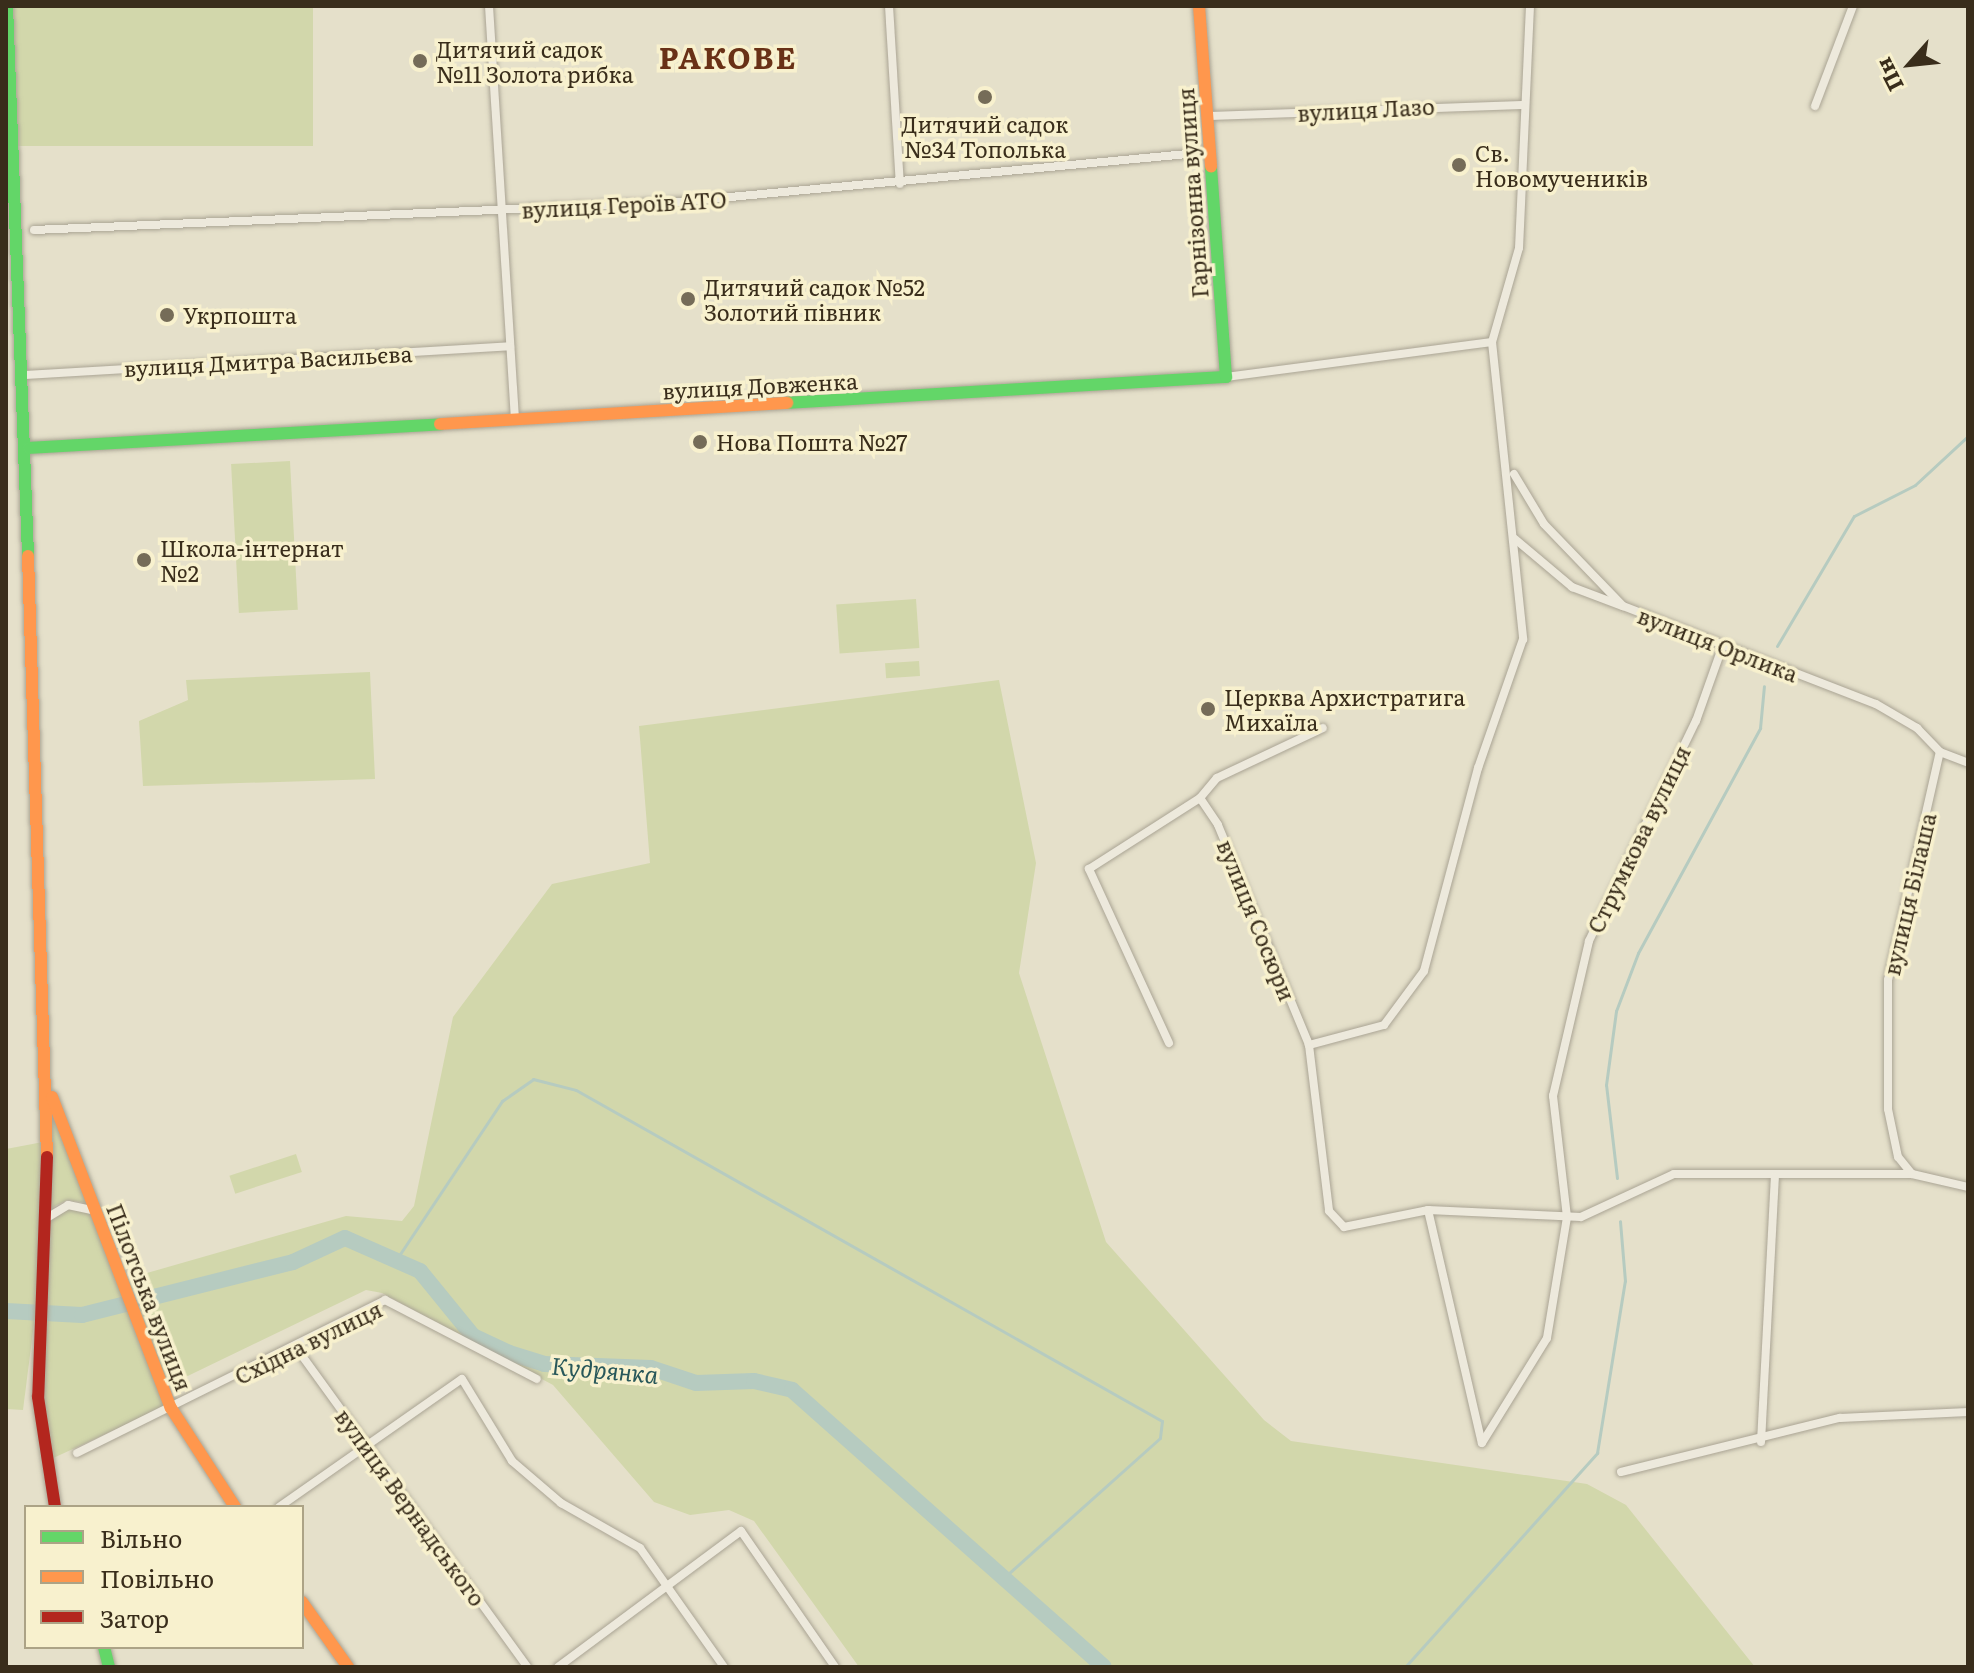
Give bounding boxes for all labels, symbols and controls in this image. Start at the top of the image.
north arrow [1870,24,1950,104]
place label: Дитячий садок №11 Золота рибка [436,35,633,86]
district label: РАКОВЕ [659,38,797,74]
marker: Дитячий садок №11 Золота рибка [411,52,429,70]
text: Пн [1866,52,1911,98]
street label: Гарнізонна вулиця [1171,87,1213,299]
marker: Дитячий садок №34 Тополька [976,88,994,106]
street label: вулиця Лазо [1297,92,1435,126]
place label: Дитячий садок №34 Тополька [902,110,1068,162]
place label: Св. Новомучеників [1475,139,1648,190]
marker: Св. Новомучеників [1450,156,1468,174]
street label: вулиця Героїв АТО [521,185,727,223]
place label: Дитячий садок №52 Золотий півник [704,273,925,324]
marker: Дитячий садок №52 Золотий півник [679,290,697,308]
place label: Укрпошта [183,302,297,328]
marker: Укрпошта [158,306,176,324]
street label: вулиця Дмитра Васильєва [123,339,413,381]
street label: вулиця Довженка [661,367,859,403]
place label: Нова Пошта №27 [716,429,907,455]
marker: Нова Пошта №27 [691,433,709,451]
place label: Школа-інтернат №2 [160,534,344,586]
marker: Школа-інтернат №2 [135,551,153,569]
street label: вулиця Орлика [1634,601,1802,687]
place label: Церква Архистратига Михаїла [1224,683,1465,734]
marker: Церква Архистратига Михаїла [1199,700,1217,718]
street label: Струмкова вулиця [1581,741,1695,937]
street label: вулиця Білаша [1877,810,1941,978]
street label: вулиця Сосюри [1213,836,1301,1004]
street label: Пілотська вулиця [102,1200,198,1394]
street label: Східна вулиця [230,1295,386,1389]
water label: Кудрянка [550,1350,660,1388]
street label: вулиця Вернадського [331,1403,491,1611]
legend [24,1505,304,1649]
text: Вільно [100,1520,182,1555]
text: Повільно [100,1560,214,1595]
text: Затор [100,1600,169,1635]

